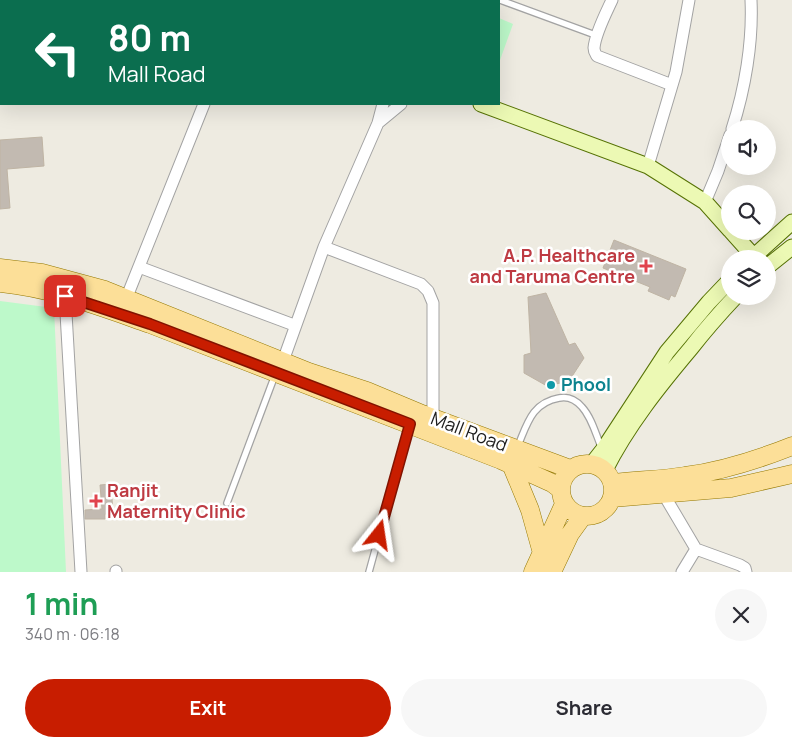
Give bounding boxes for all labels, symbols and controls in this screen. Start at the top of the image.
text: 80 m [108,14,191,62]
icon: left [25,20,90,85]
text: Mall Road [108,59,206,89]
map controls [721,120,776,305]
button: sound [721,120,776,175]
button: search [721,185,776,240]
place label: A.P. Healthcare and Taruma Centre [469,243,635,288]
button: layers [721,250,776,305]
marker: A.P. Healthcare and Taruma Centre [639,259,653,273]
pin [44,275,86,317]
icon: arrive [51,282,79,310]
place label: Phool [561,372,611,396]
marker: Phool [545,379,557,391]
street label: Mall Road [428,406,511,457]
place label: Ranjit Maternity Clinic [107,478,246,523]
marker: Ranjit Maternity Clinic [89,494,103,508]
position arrow [352,508,404,560]
text: 1 min [25,583,98,624]
button: close [715,589,767,641]
text: 340 m · 06:18 [25,623,120,645]
button: Exit [25,679,391,737]
button: Share [401,679,767,737]

